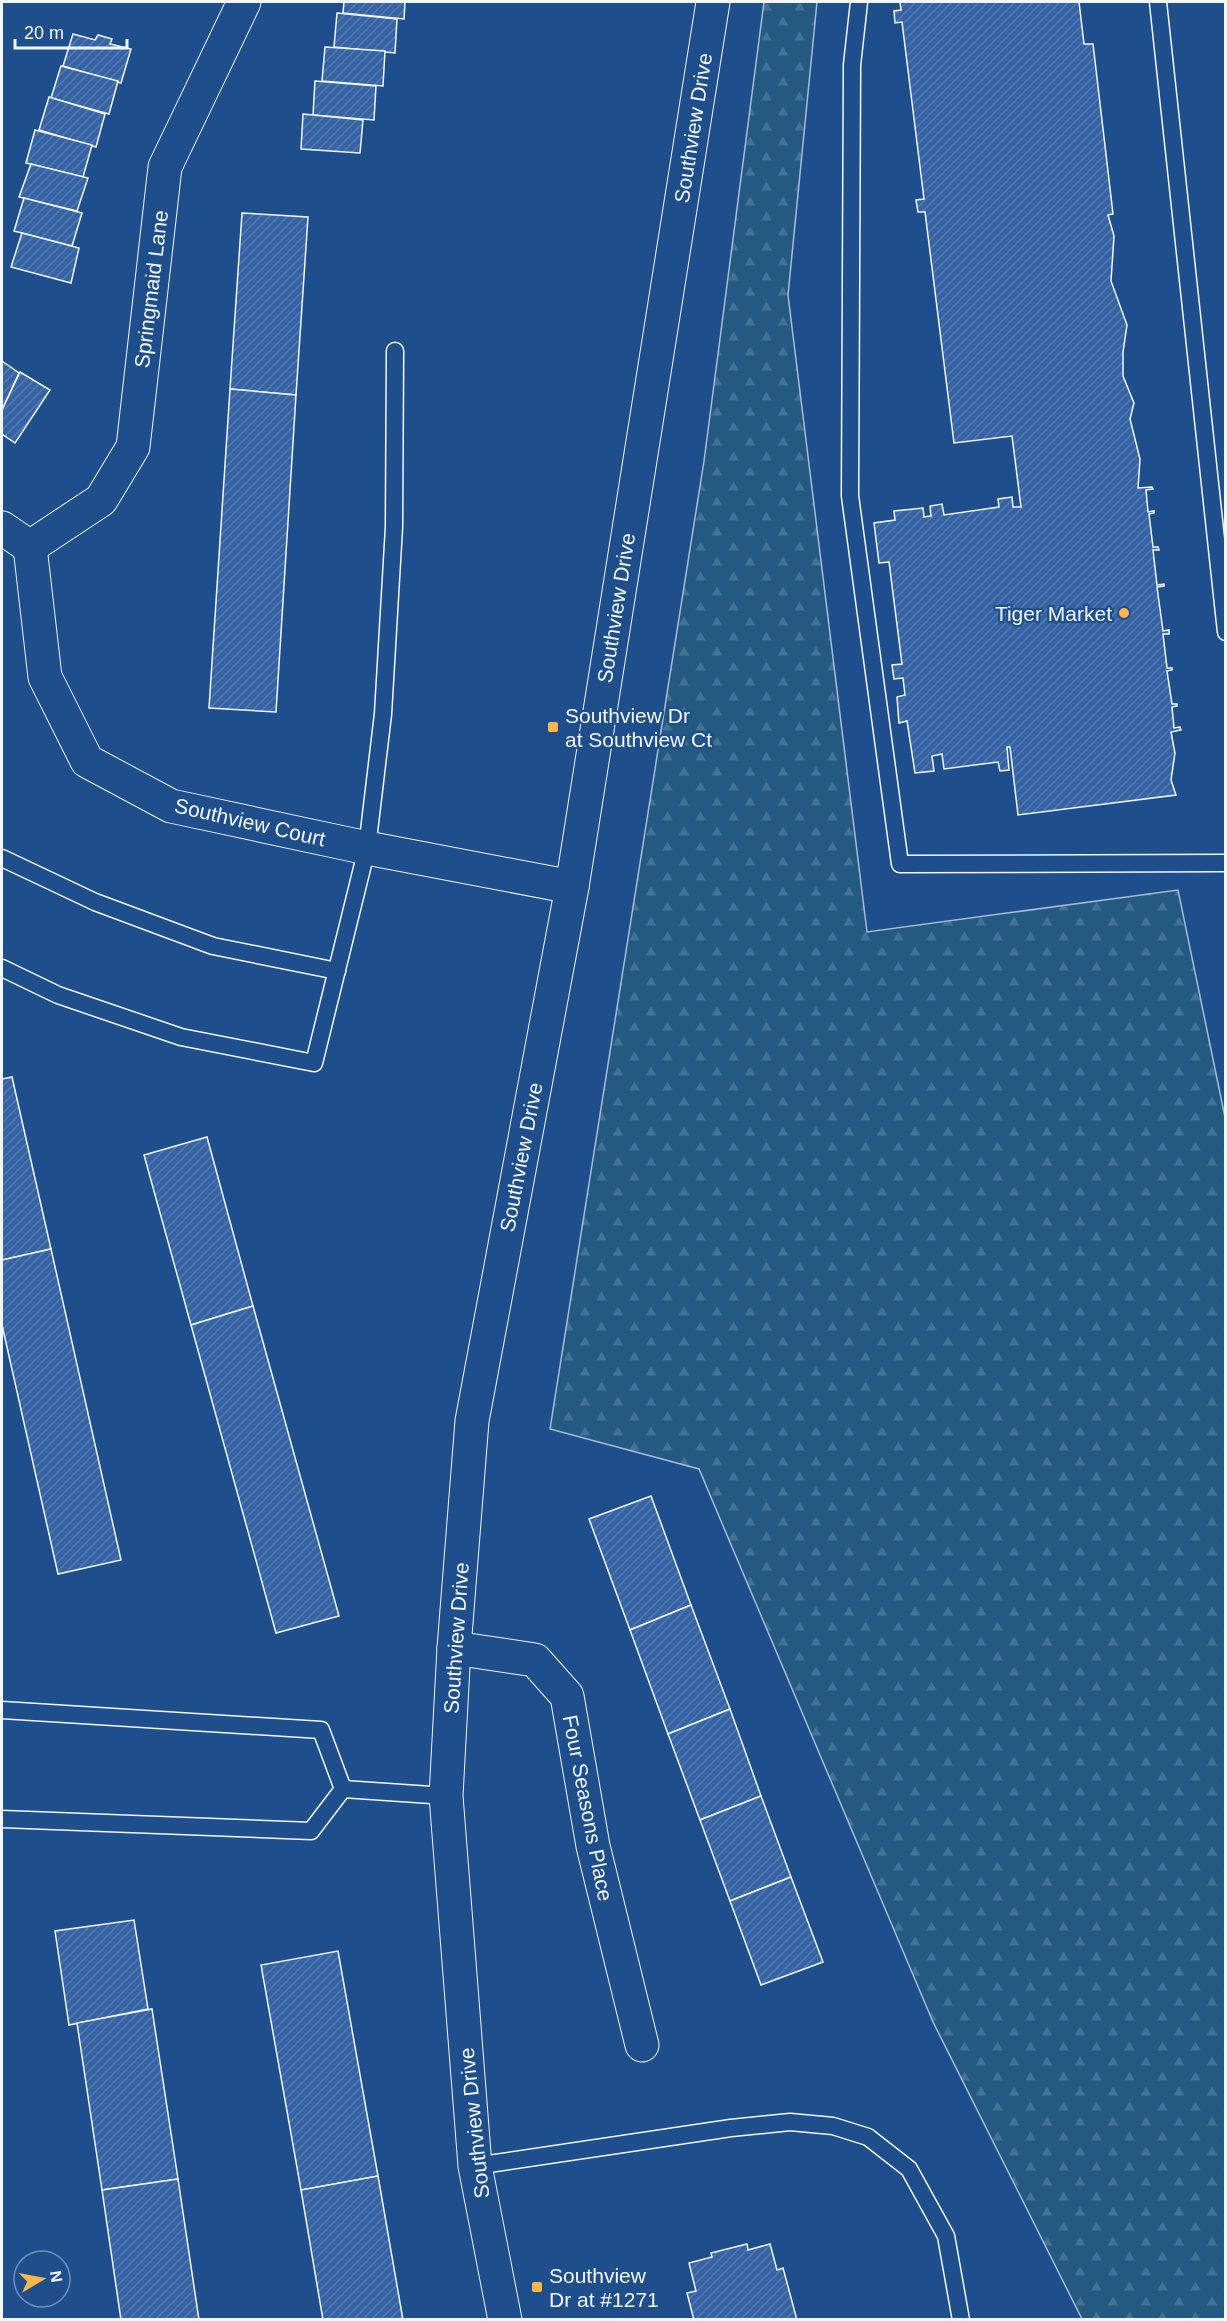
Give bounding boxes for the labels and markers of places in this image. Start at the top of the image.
place label: Tiger Market [995,602,1112,625]
marker: Tiger Market [1117,606,1131,620]
place label: Southview Dr at Southview Ct [565,704,712,751]
marker: Southview Dr at Southview Ct [546,720,560,734]
place label: Southview Dr at #1271 [549,2264,659,2311]
marker: Southview Dr at #1271 [530,2280,544,2294]

